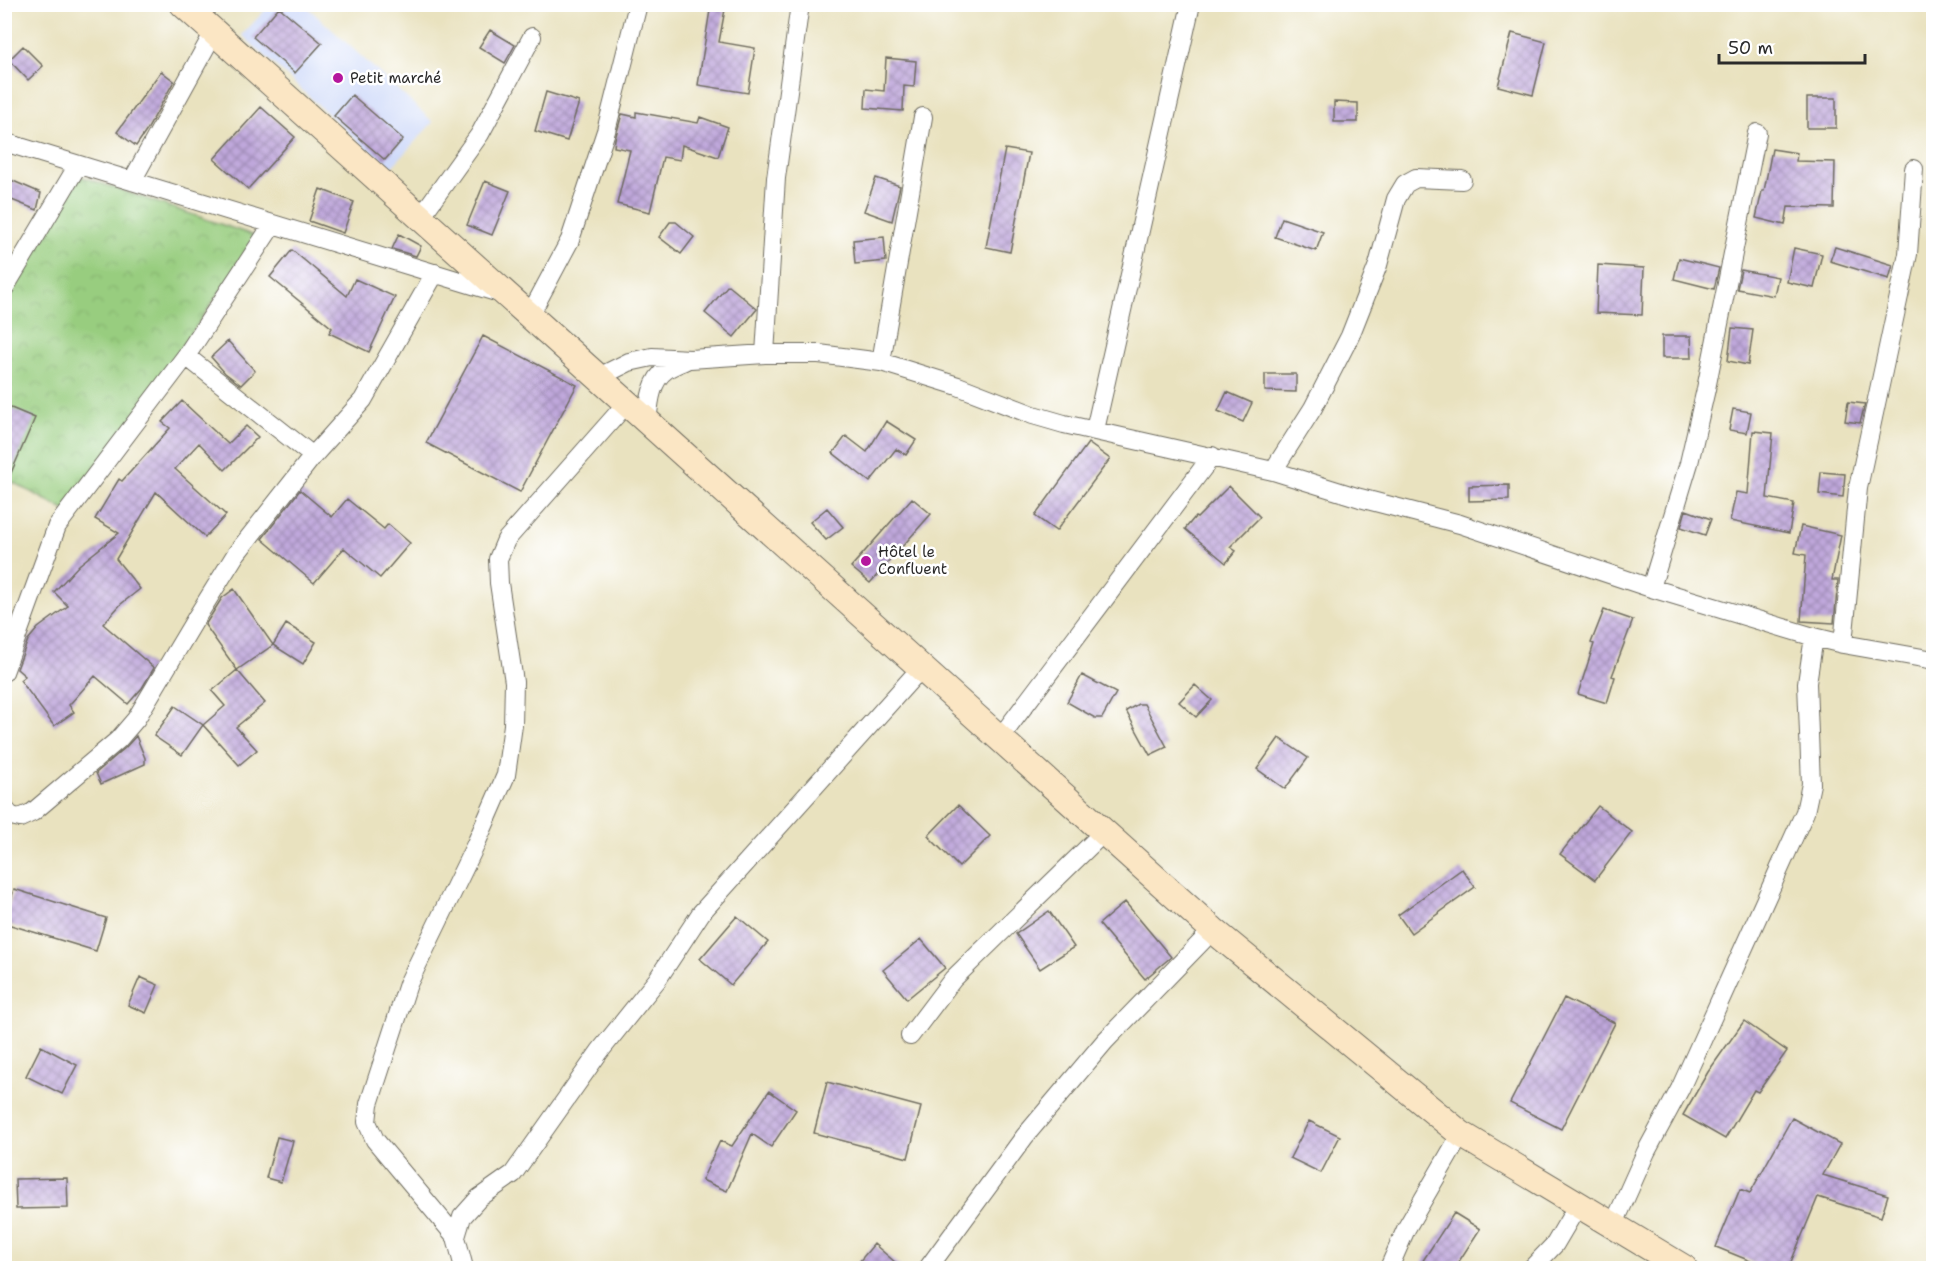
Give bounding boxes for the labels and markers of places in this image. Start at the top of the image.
place label: Petit marché [350,68,442,88]
marker: Petit marché [331,71,345,85]
place label: Hôtel le Confluent [878,542,947,579]
marker: Hôtel le Confluent [859,554,873,568]

